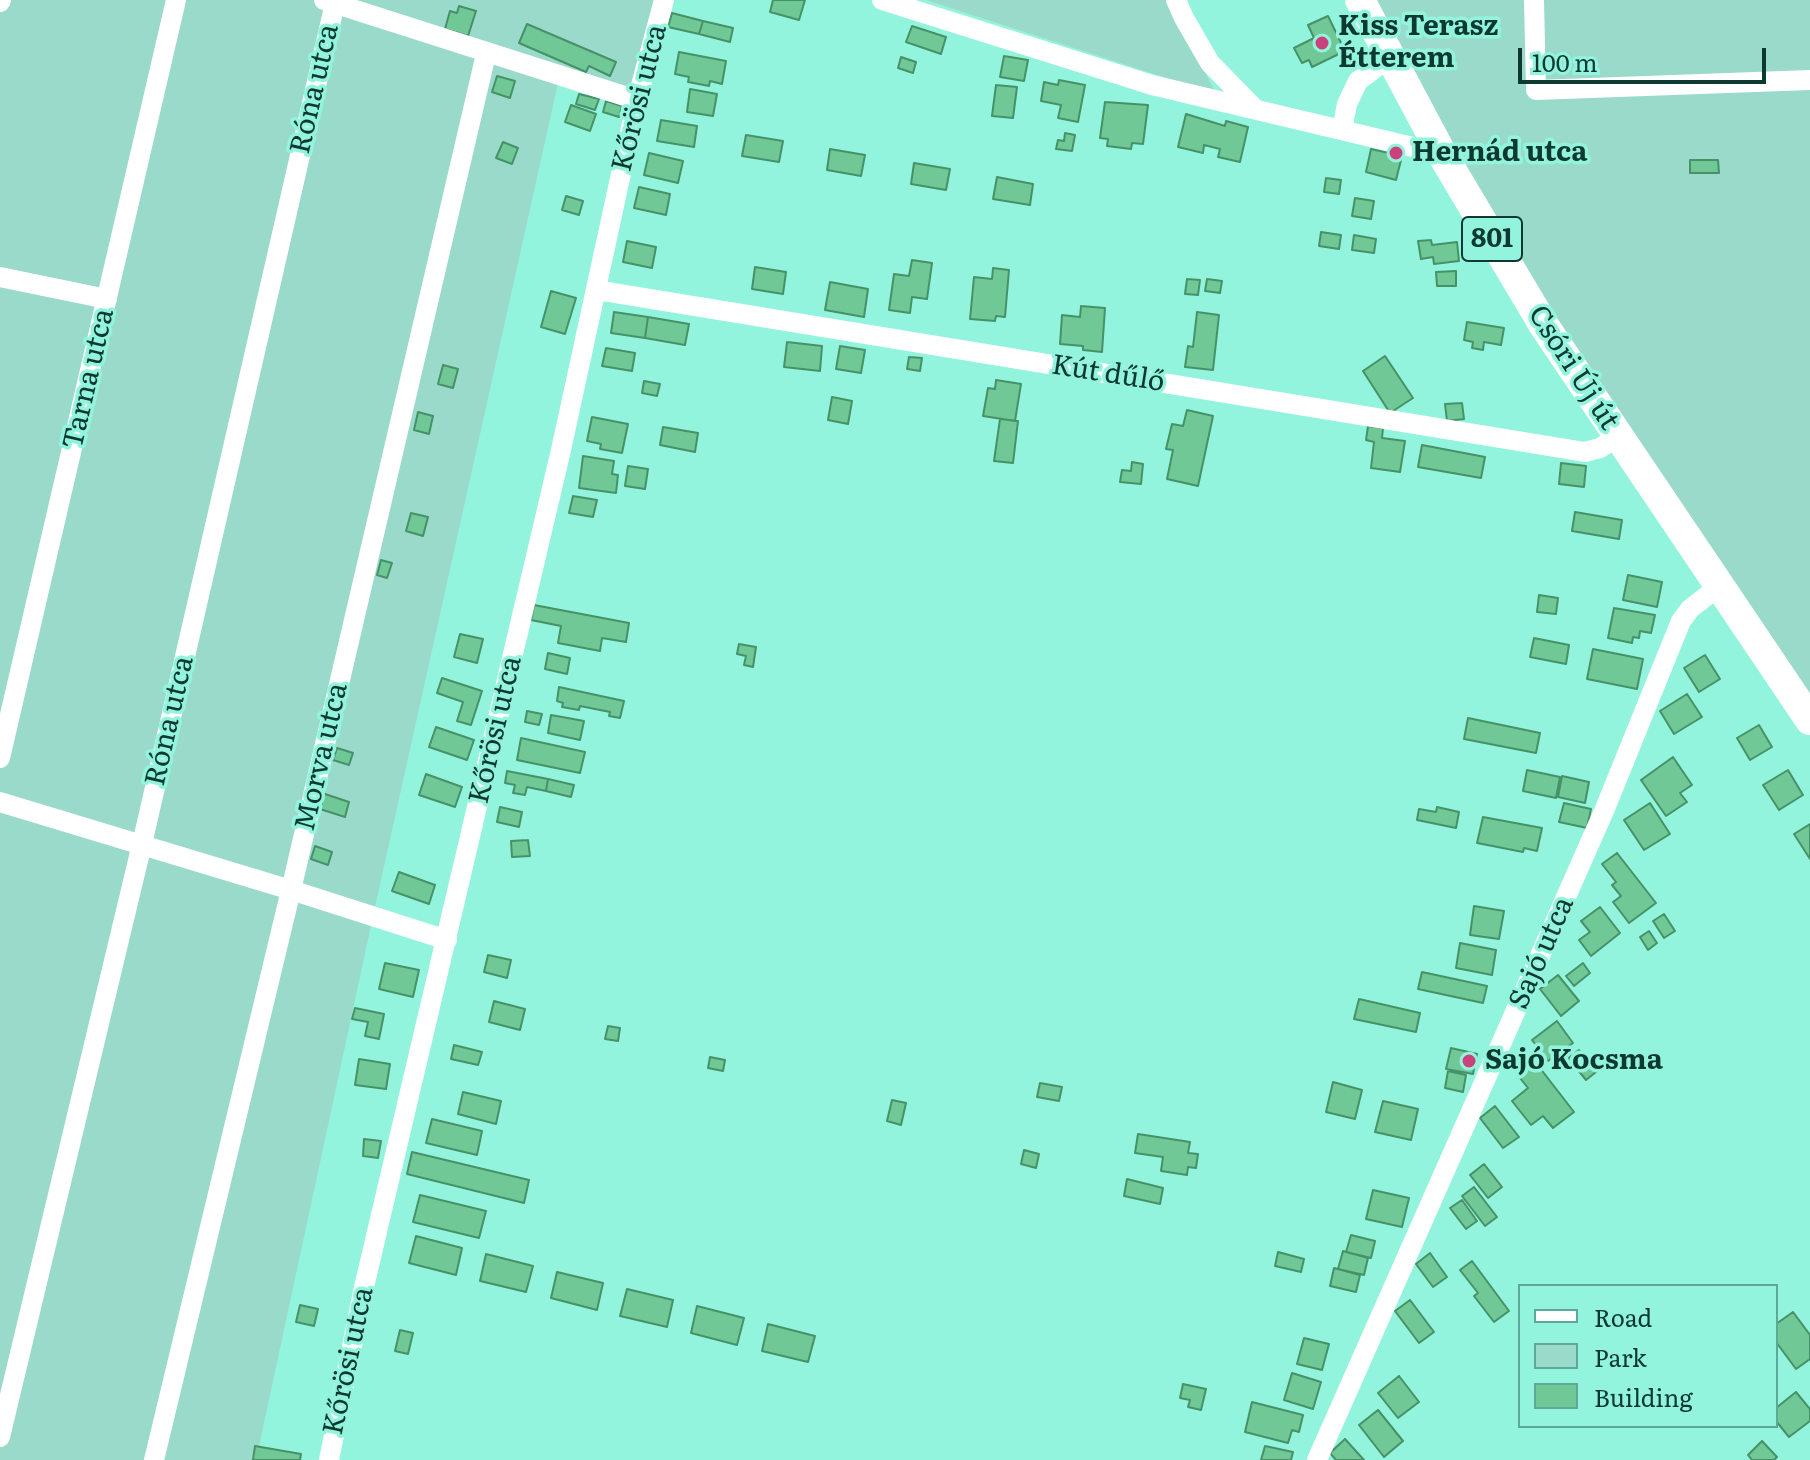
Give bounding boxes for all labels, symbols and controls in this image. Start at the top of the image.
place label: Kiss Terasz Étterem [1338,10,1498,76]
street label: Róna utca [284,21,346,157]
street label: Kőrösi utca [606,21,674,175]
scale bar [1522,32,1770,82]
marker: Kiss Terasz Étterem [1313,34,1331,52]
text: 100 m [1532,44,1598,79]
place label: Hernád utca [1412,136,1587,170]
marker: Hernád utca [1387,144,1405,162]
road number: 801 [1462,217,1522,261]
street label: Csóri Új út [1520,300,1626,436]
street label: Tarna utca [57,305,121,453]
street label: Kút dűlő [1049,349,1167,399]
street label: Róna utca [139,653,201,789]
street label: Kőrösi utca [463,653,529,807]
street label: Morva utca [289,680,355,834]
street label: Sajó utca [1502,892,1582,1014]
place label: Sajó Kocsma [1485,1044,1663,1078]
marker: Sajó Kocsma [1460,1052,1478,1070]
street label: Kőrösi utca [317,1284,381,1438]
legend [1518,1284,1778,1428]
text: Road [1594,1299,1652,1334]
text: Park [1594,1339,1647,1374]
text: Building [1594,1379,1693,1414]

